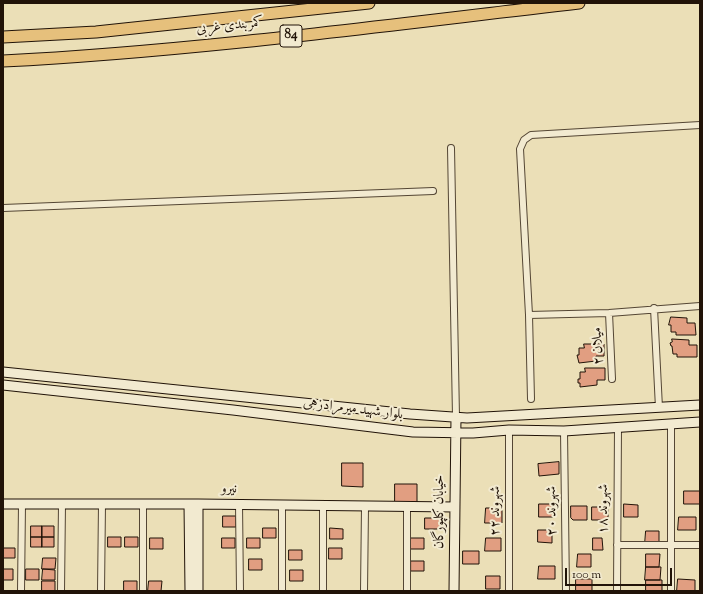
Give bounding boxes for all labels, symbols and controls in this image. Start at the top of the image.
street label: کمربندی غربی [196,15,264,39]
road number: 84 [280,25,302,47]
street label: میلان ۲ [590,327,608,365]
street label: بلوار شهید میرمرادزهی [302,396,404,424]
street label: خیابان کلپورگان [433,475,449,549]
street label: نیرو [221,481,237,499]
street label: شهروند ۱۸ [597,484,613,534]
street label: شهروند ۲۲ [489,486,505,536]
street label: شهروند ۲۰ [544,486,562,536]
scale bar [567,560,674,586]
text: 100 m [572,566,601,584]

